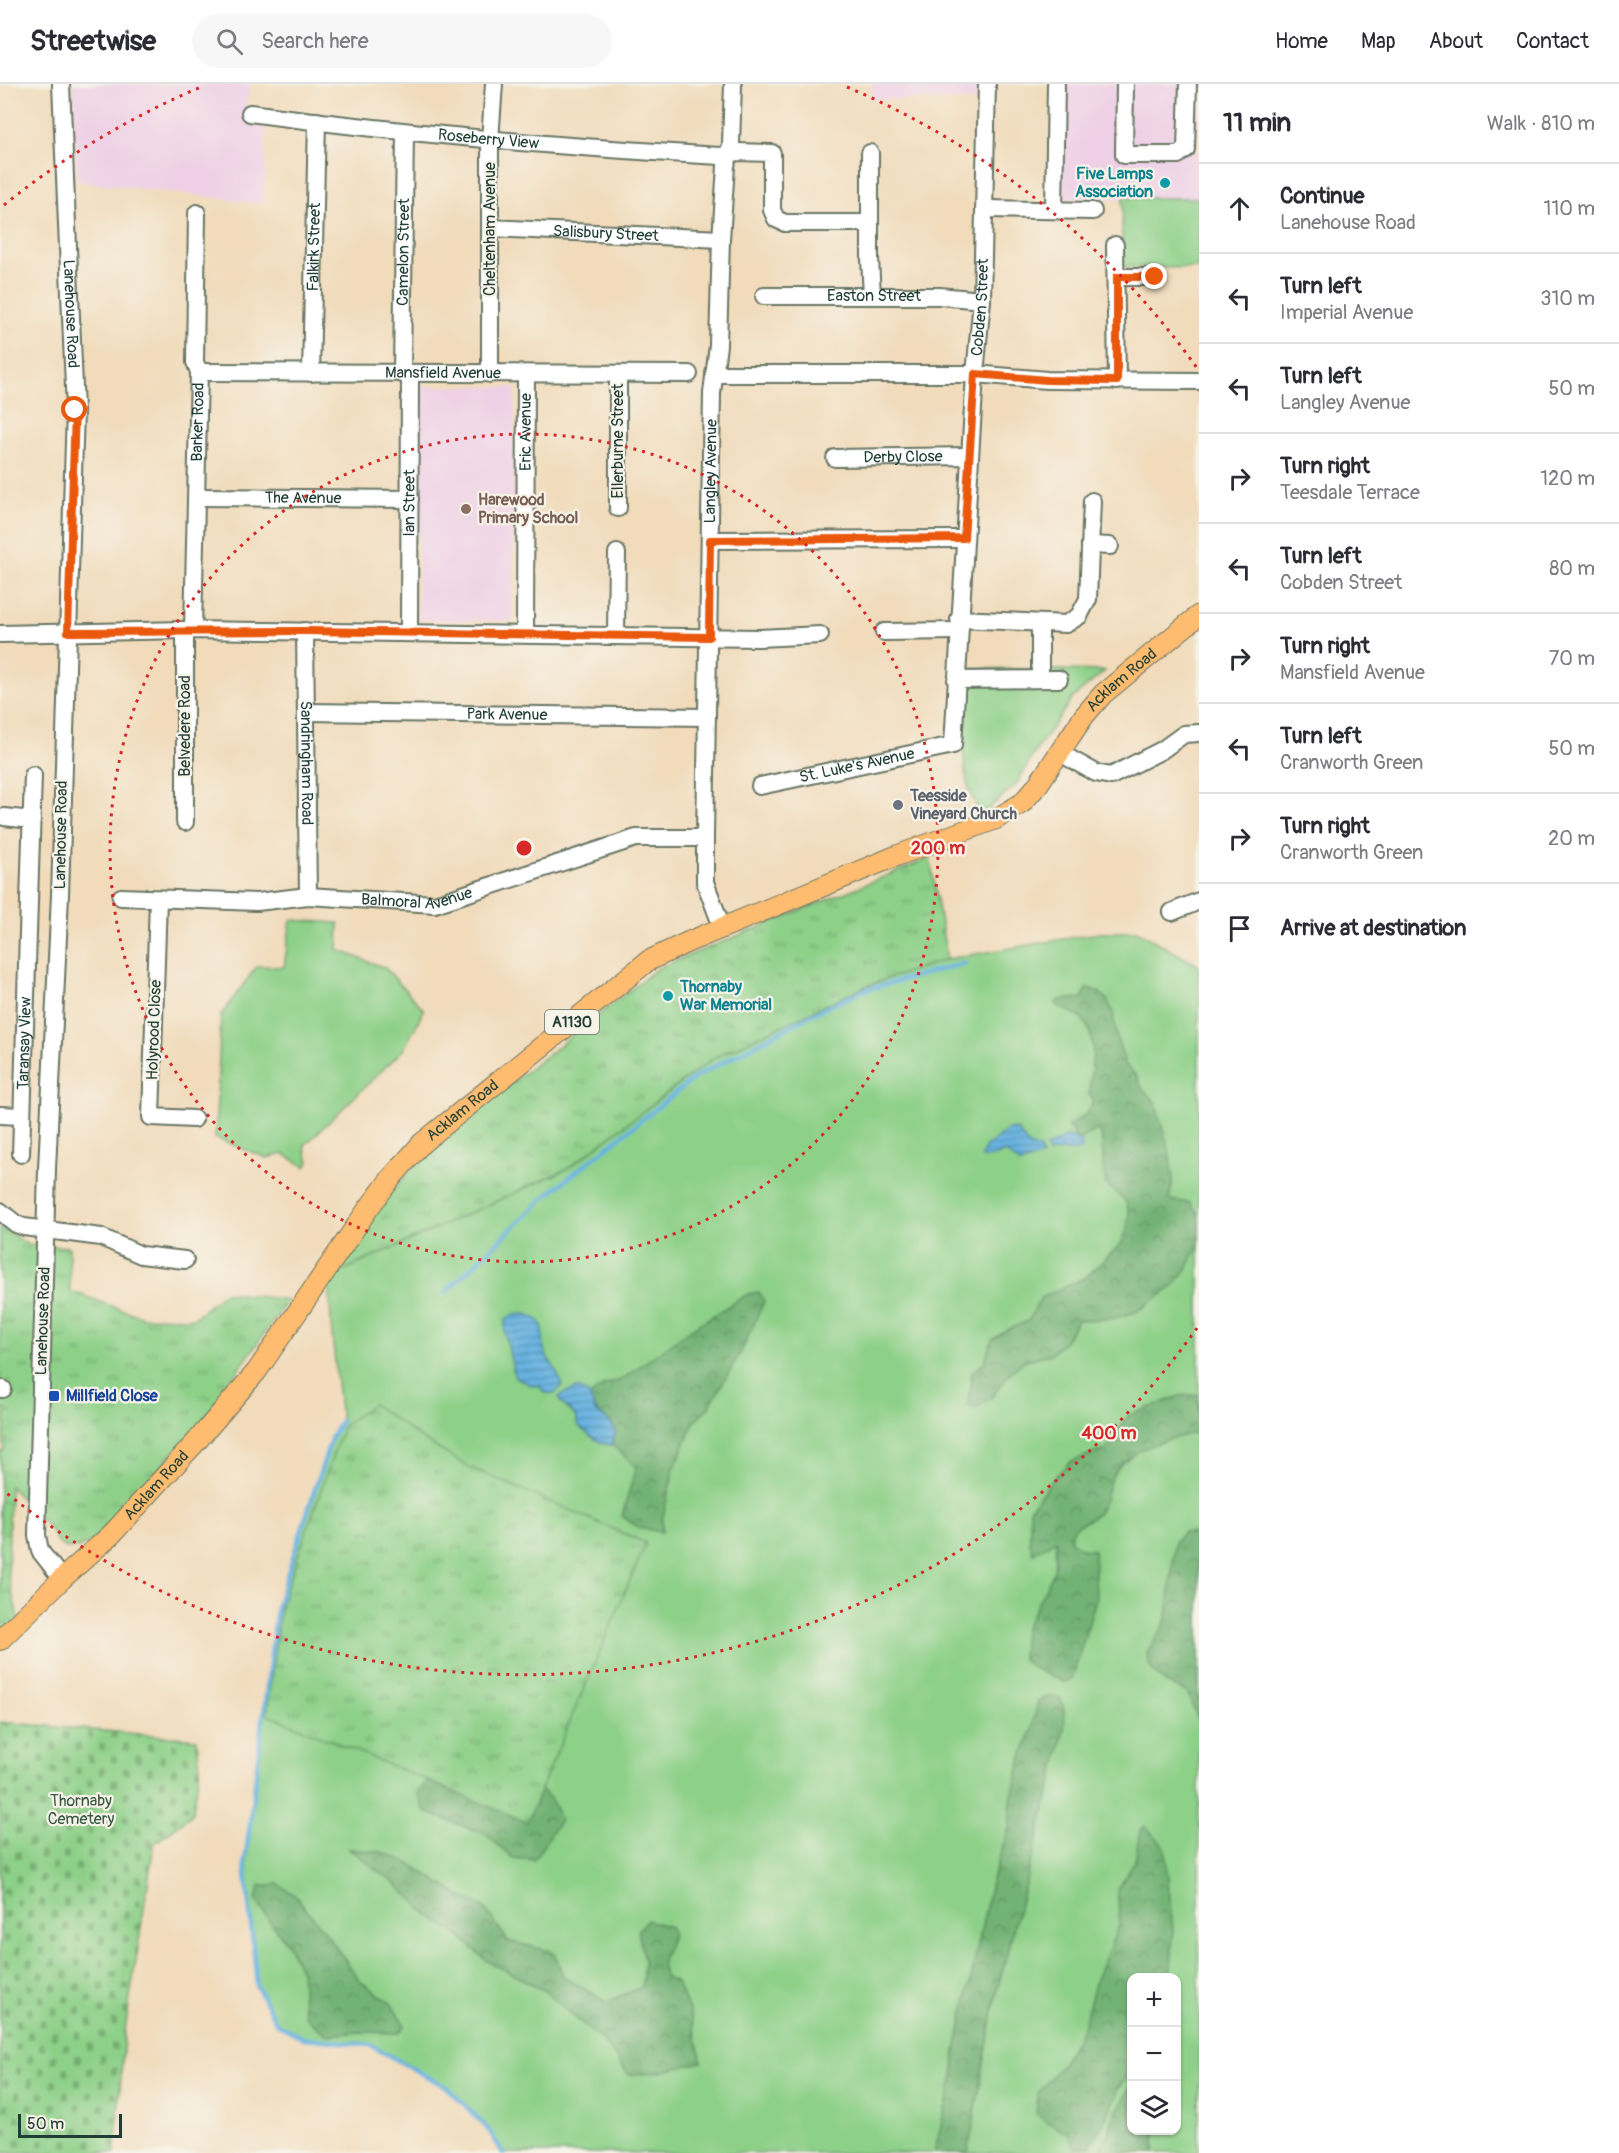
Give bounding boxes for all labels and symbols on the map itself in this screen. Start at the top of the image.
street label: Roseberry View [437,125,540,154]
street label: Cheltenham Avenue [480,162,500,296]
place label: Five Lamps Association [1075,164,1154,202]
marker: Five Lamps Association [1158,176,1172,190]
street label: Camelon Street [393,198,414,306]
street label: Falkirk Street [303,202,325,292]
street label: Salisbury Street [552,221,660,246]
street label: Cobden Street [967,258,993,357]
street label: Lanehouse Road [59,259,83,369]
route end [1141,263,1167,289]
street label: Easton Street [827,286,921,306]
street label: Mansfield Avenue [385,363,501,383]
street label: Barker Road [187,382,209,462]
street label: Ellerburne Street [608,383,628,498]
street label: Eric Avenue [516,393,536,471]
route start [61,396,87,422]
street label: Langley Avenue [700,419,722,523]
street label: Derby Close [863,446,943,468]
street label: Ian Street [399,469,420,537]
street label: The Avenue [264,488,342,508]
place label: Harewood Primary School [478,490,578,528]
marker: Harewood Primary School [459,502,473,516]
street label: Acklam Road [1082,644,1161,716]
street label: Belvedere Road [175,675,195,777]
street label: Sandringham Road [296,701,317,825]
street label: Park Avenue [466,704,548,725]
street label: St. Luke's Avenue [797,743,916,787]
street label: Lanehouse Road [50,780,72,890]
place label: Teesside Vineyard Church [909,786,1017,824]
marker: Teesside Vineyard Church [891,798,905,812]
text: 200 m [911,837,965,860]
centre of rings [514,838,534,858]
street label: Balmoral Avenue [360,882,475,914]
place label: Thornaby War Memorial [679,977,772,1015]
street label: Holyrood Close [142,979,166,1081]
marker: Thornaby War Memorial [661,989,675,1003]
street label: Taransay View [13,996,36,1090]
road number: A1130 [545,1010,599,1034]
street label: Acklam Road [422,1075,503,1146]
street label: Lanehouse Road [31,1266,55,1376]
place label: Millfield Close [66,1386,159,1406]
marker: Millfield Close [47,1389,61,1403]
text: 400 m [1082,1422,1136,1445]
street label: Acklam Road [120,1446,193,1524]
park label: Thornaby Cemetery [48,1791,114,1829]
scale bar [18,2111,122,2138]

